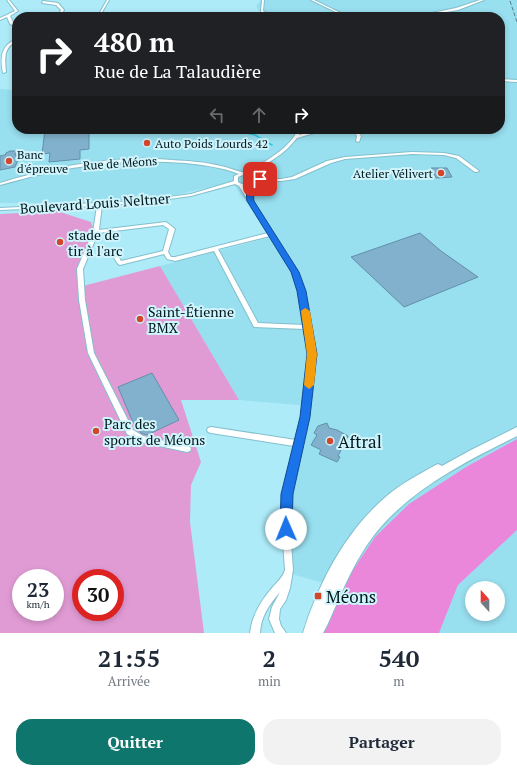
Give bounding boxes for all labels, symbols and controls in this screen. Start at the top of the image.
text: 480 m [94,23,175,60]
icon: right [28,28,80,80]
text: Rue de La Talaudière [94,59,261,83]
icon: left [206,104,228,126]
icon: ahead [248,104,270,126]
icon: right [290,104,312,126]
place label: Auto Poids Lourds 42 [155,136,268,151]
marker: Auto Poids Lourds 42 [142,138,152,148]
place label: Banc d'épreuve [17,147,68,176]
street label: Rue de Méons [82,153,158,173]
marker: Banc d'épreuve [4,156,14,166]
pin [243,162,277,196]
place label: Atelier Vélivert [353,166,434,181]
icon: arrive [249,168,271,190]
marker: Atelier Vélivert [436,168,446,178]
street label: Boulevard Louis Neltner [19,188,171,218]
place label: stade de tir à l'arc [68,225,123,260]
marker: stade de tir à l'arc [55,237,65,247]
place label: Saint-Étienne BMX [148,302,234,337]
marker: Saint-Étienne BMX [135,314,145,324]
place label: Parc des sports de Méons [104,414,205,449]
marker: Parc des sports de Méons [91,426,101,436]
place label: Aftral [338,430,382,453]
marker: Aftral [325,436,335,446]
position arrow [265,508,307,550]
speed limit sign: 30 [72,569,124,621]
text: 23 [27,576,49,603]
north arrow [465,581,505,621]
map controls [465,581,505,621]
place label: Méons [326,585,376,608]
marker: Méons [313,591,323,601]
text: km/h [26,598,50,611]
text: 21:55 [98,642,160,674]
text: 2 [263,642,276,674]
text: 540 [379,642,419,674]
text: Arrivée [108,672,150,690]
text: min [258,672,281,690]
text: m [393,672,405,690]
button: Quitter [16,719,255,765]
button: Partager [263,719,501,765]

